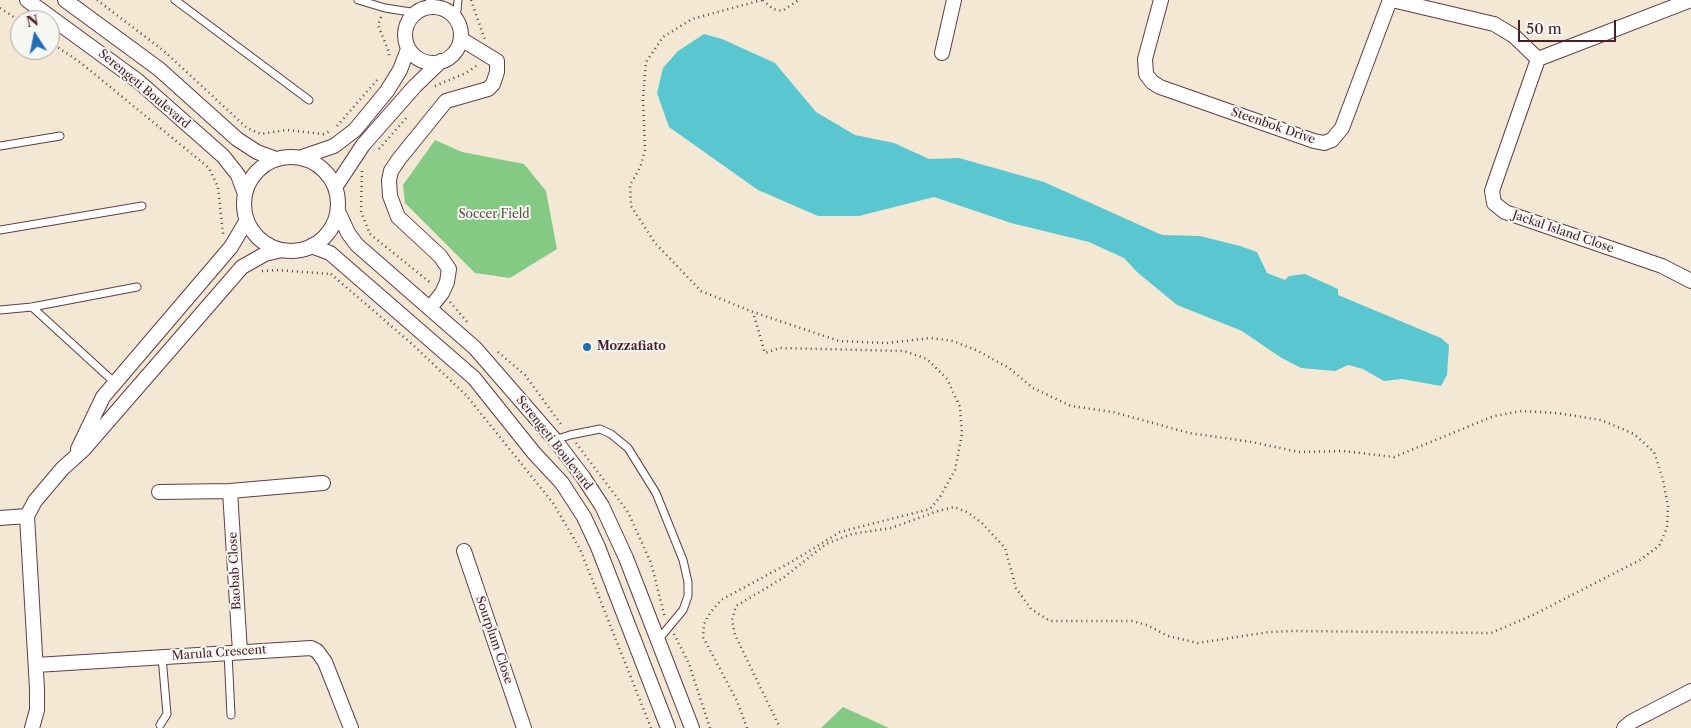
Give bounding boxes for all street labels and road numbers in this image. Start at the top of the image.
street label: Serengeti Boulevard [95,47,193,131]
street label: Steenbok Drive [1229,105,1317,147]
street label: Jackal Island Close [1510,208,1616,256]
street label: Serengeti Boulevard [513,393,595,493]
street label: Baobab Close [226,532,244,610]
street label: Sourplum Close [472,594,516,686]
street label: Marula Crescent [171,643,267,663]

